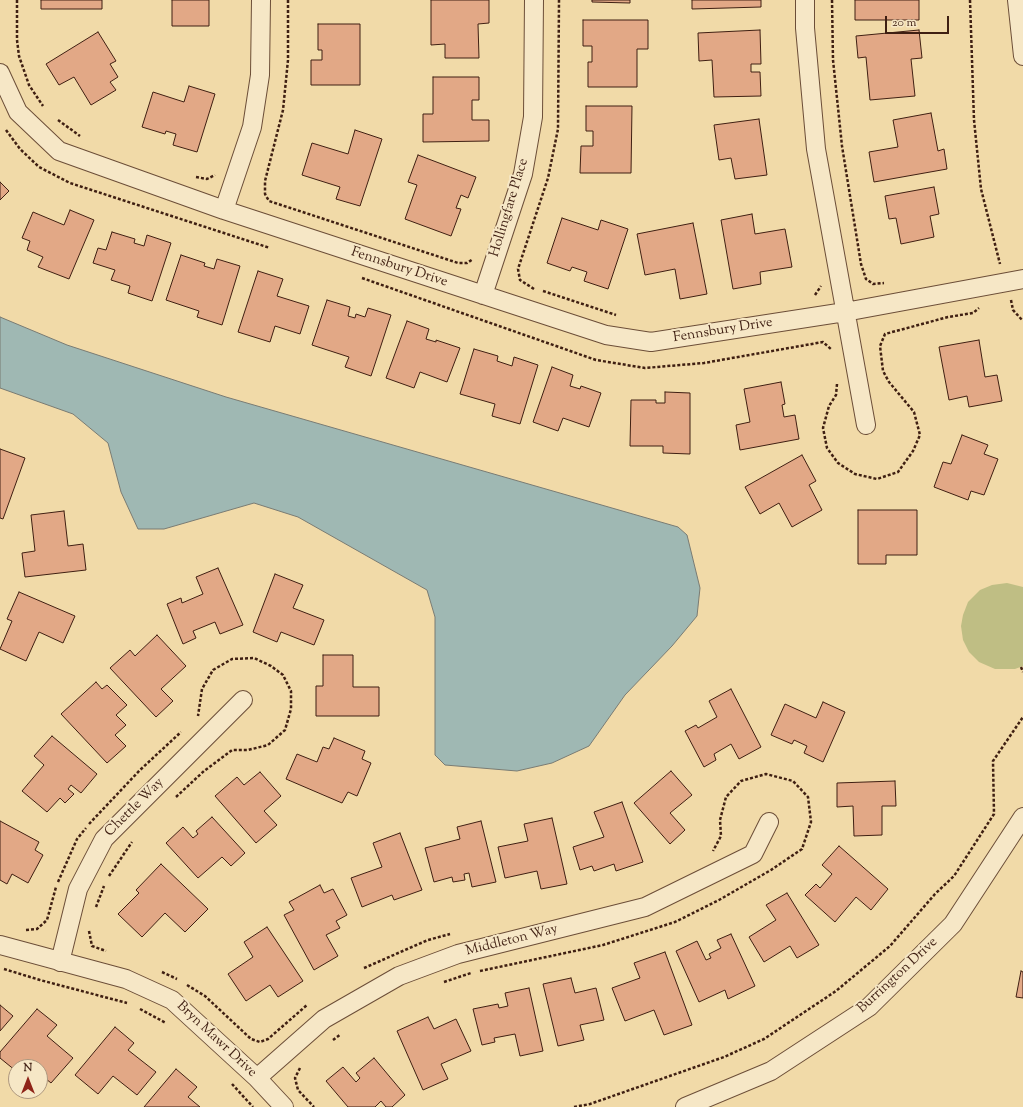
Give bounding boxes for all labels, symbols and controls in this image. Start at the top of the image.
scale bar [887,8,951,34]
text: 20 m [892,14,916,32]
street label: Hollingfare Place [487,157,533,259]
street label: Fennsbury Drive [349,244,449,292]
street label: Fennsbury Drive [672,315,774,347]
street label: Chettle Way [102,775,168,841]
street label: Middleton Way [464,921,560,961]
street label: Burrington Drive [854,934,942,1018]
street label: Bryn Mawr Drive [172,998,260,1082]
north arrow [8,1059,48,1099]
text: N [24,1060,32,1076]

